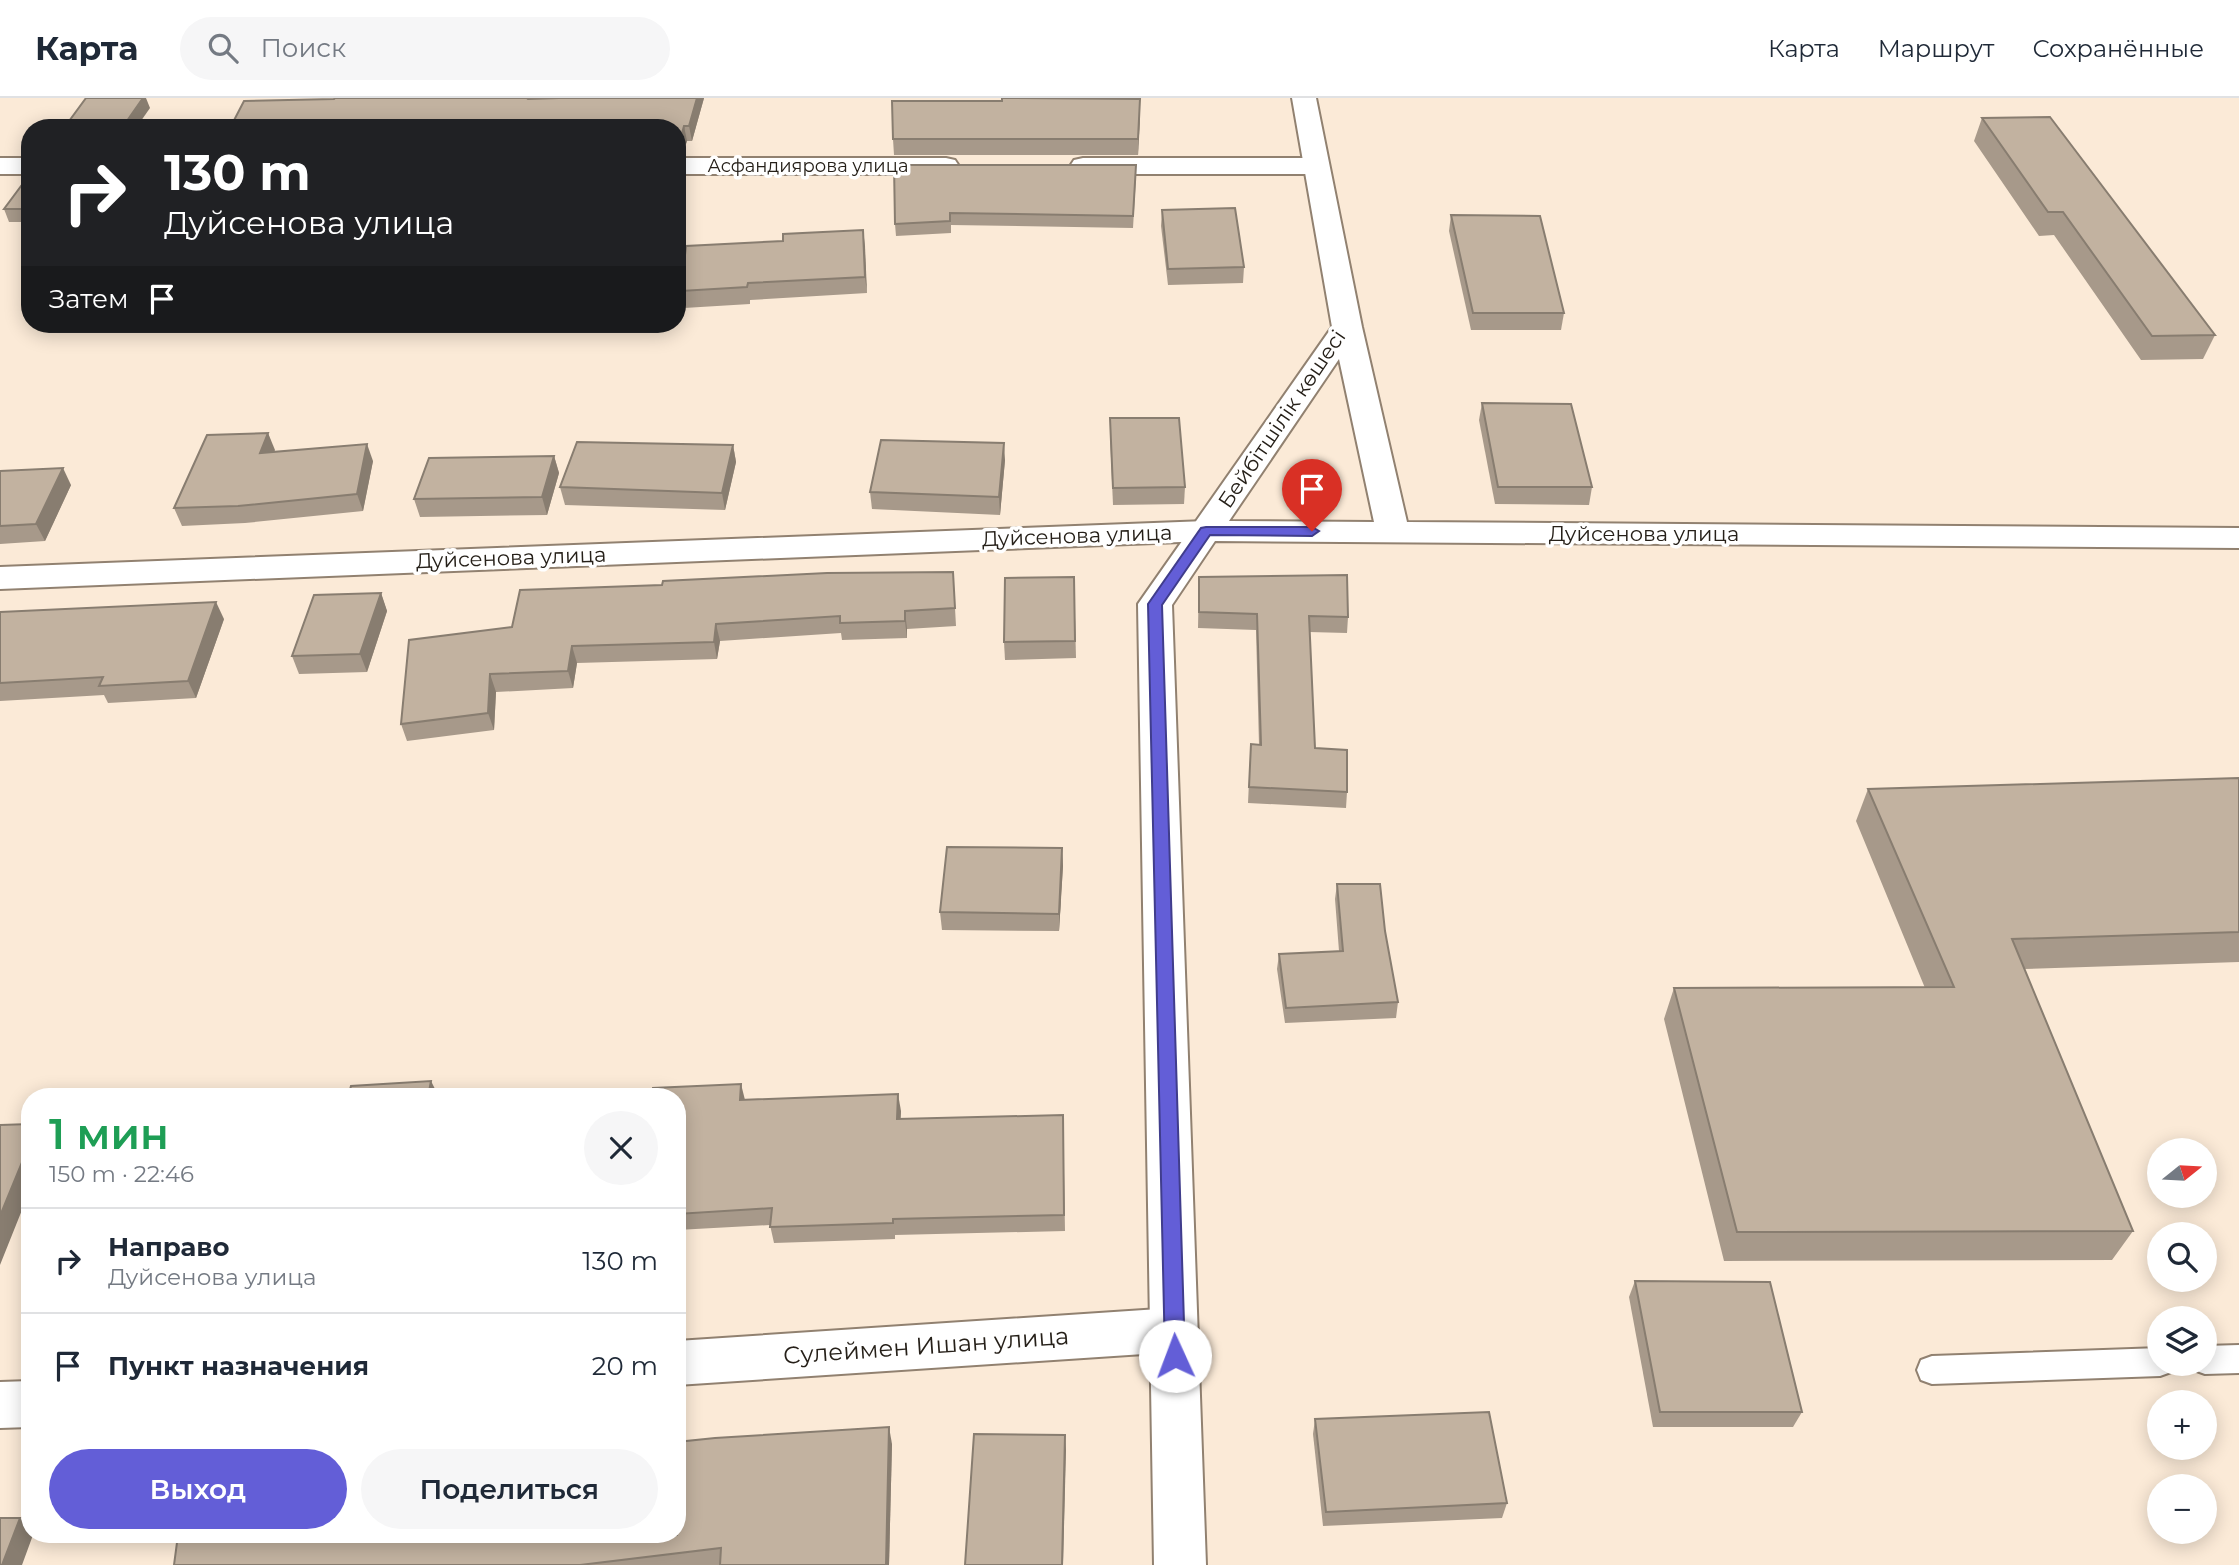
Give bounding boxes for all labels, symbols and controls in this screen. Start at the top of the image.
search box [180,17,670,80]
text: Карта [35,28,138,68]
icon: search [204,29,242,67]
text: Поиск [260,32,346,64]
text: Карта [1768,34,1840,63]
text: Маршрут [1878,34,1994,63]
text: Сохранённые [2032,34,2204,63]
text: 130 m [164,143,311,202]
icon: right [49,147,140,238]
street label: Асфандиярова улица [707,155,909,177]
text: Дуйсенова улица [164,203,454,242]
icon: arrive [143,280,181,318]
text: Затем [49,283,129,315]
street label: Бейбітшілік көшесі [1213,325,1350,512]
pin [1282,459,1342,531]
icon: arrive [1293,470,1331,508]
street label: Дуйсенова улица [981,520,1173,551]
street label: Дуйсенова улица [1549,521,1739,546]
street label: Дуйсенова улица [415,542,607,573]
text: 1 мин [49,1108,169,1160]
button: close [584,1111,658,1185]
north arrow [2147,1138,2217,1208]
map controls [2147,1138,2217,1544]
text: 150 m · 22:46 [49,1160,194,1188]
button: search [2147,1222,2217,1292]
text: Направо [108,1231,229,1263]
icon: right [49,1242,87,1280]
text: 130 m [582,1245,658,1277]
text: Дуйсенова улица [108,1263,316,1291]
button: layers [2147,1306,2217,1376]
position arrow [1138,1319,1212,1393]
street label: Сулеймен Ишан улица [782,1321,1070,1370]
icon: arrive [49,1347,87,1385]
text: Пункт назначения [108,1350,369,1382]
text: 20 m [592,1350,658,1382]
button: + [2147,1390,2217,1460]
button: Выход [49,1449,347,1529]
button: Поделиться [361,1449,658,1529]
button: − [2147,1474,2217,1544]

